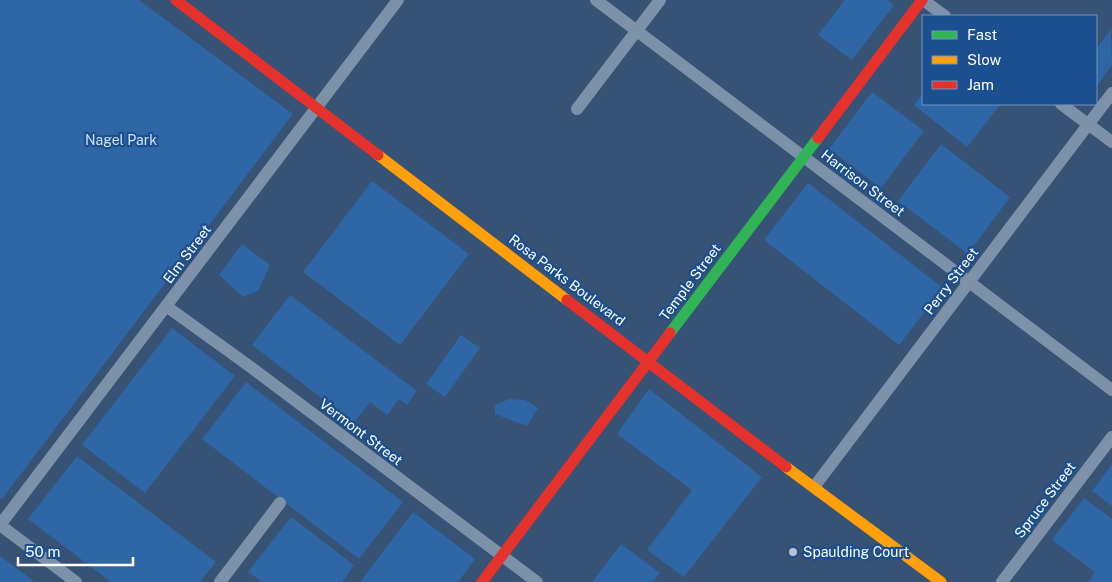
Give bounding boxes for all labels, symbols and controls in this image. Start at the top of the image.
legend [922,15,1097,105]
text: Fast [967,26,997,43]
text: Slow [967,51,1002,68]
text: Jam [967,76,994,93]
park label: Nagel Park [85,132,157,148]
street label: Harrison Street [818,146,908,220]
street label: Elm Street [160,222,214,286]
street label: Rosa Parks Boulevard [506,231,628,329]
street label: Temple Street [656,241,724,323]
street label: Perry Street [921,244,981,318]
street label: Vermont Street [316,396,406,468]
street label: Spruce Street [1011,459,1079,541]
scale bar [18,534,132,566]
text: 50 m [25,543,60,560]
place label: Spaulding Court [803,544,909,560]
marker: Spaulding Court [787,546,799,558]

